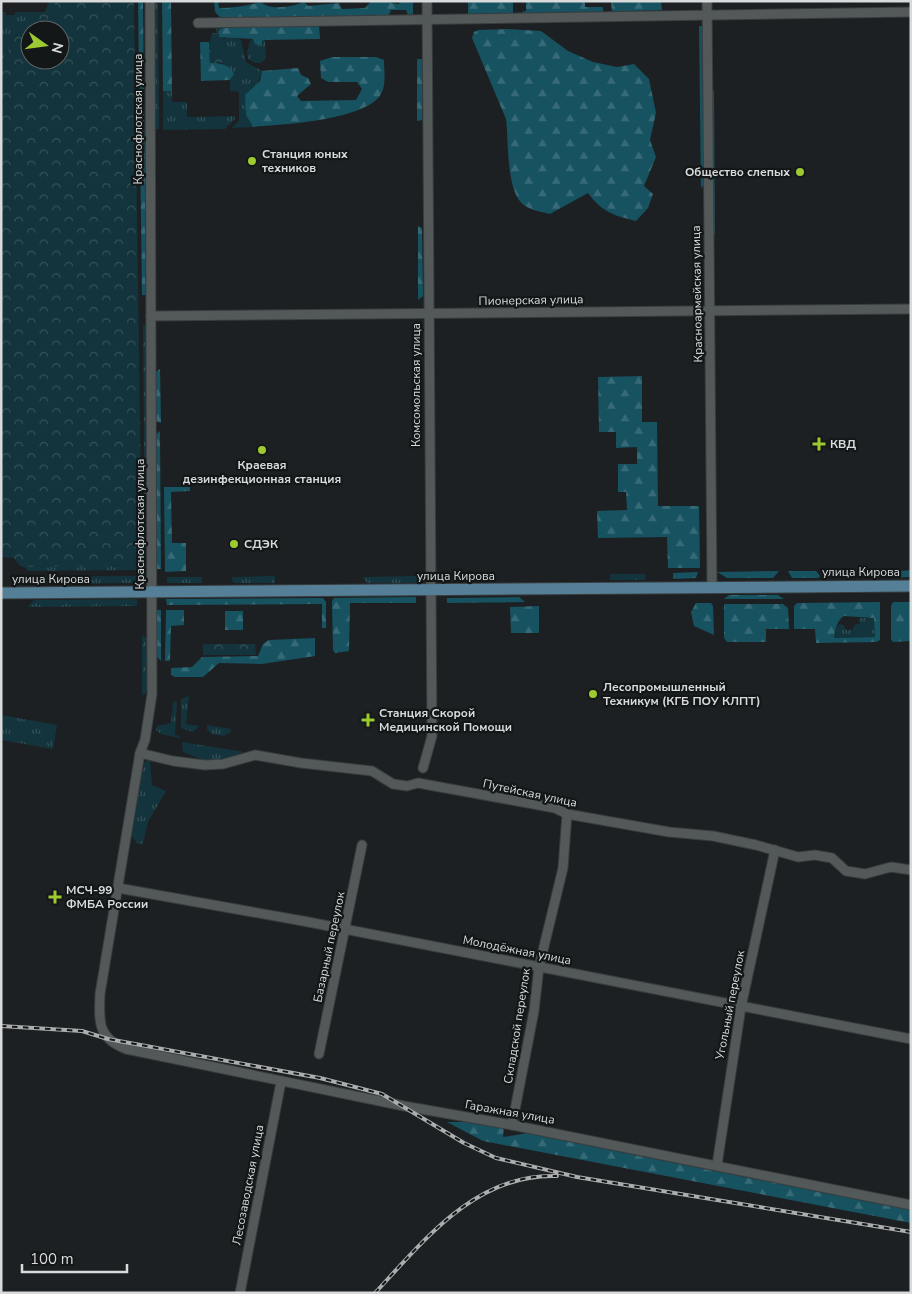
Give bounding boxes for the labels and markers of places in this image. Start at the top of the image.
place label: Станция юных техников [262,146,348,176]
marker: Станция юных техников [246,155,258,167]
place label: Общество слепых [685,164,790,180]
marker: Общество слепых [794,166,806,178]
place label: КВД [830,436,856,452]
marker: КВД [812,437,826,451]
marker: Краевая дезинфекционная станция [256,444,268,456]
place label: Краевая дезинфекционная станция [183,457,341,487]
place label: СДЭК [244,536,279,552]
marker: СДЭК [228,538,240,550]
place label: Лесопромышленный Техникум (КГБ ПОУ КЛПТ) [603,679,760,709]
marker: Лесопромышленный Техникум (КГБ ПОУ КЛПТ) [587,688,599,700]
place label: Станция Скорой Медицинской Помощи [379,705,512,735]
marker: Станция Скорой Медицинской Помощи [361,713,375,727]
place label: МСЧ-99 ФМБА России [66,882,148,912]
marker: МСЧ-99 ФМБА России [48,890,62,904]

